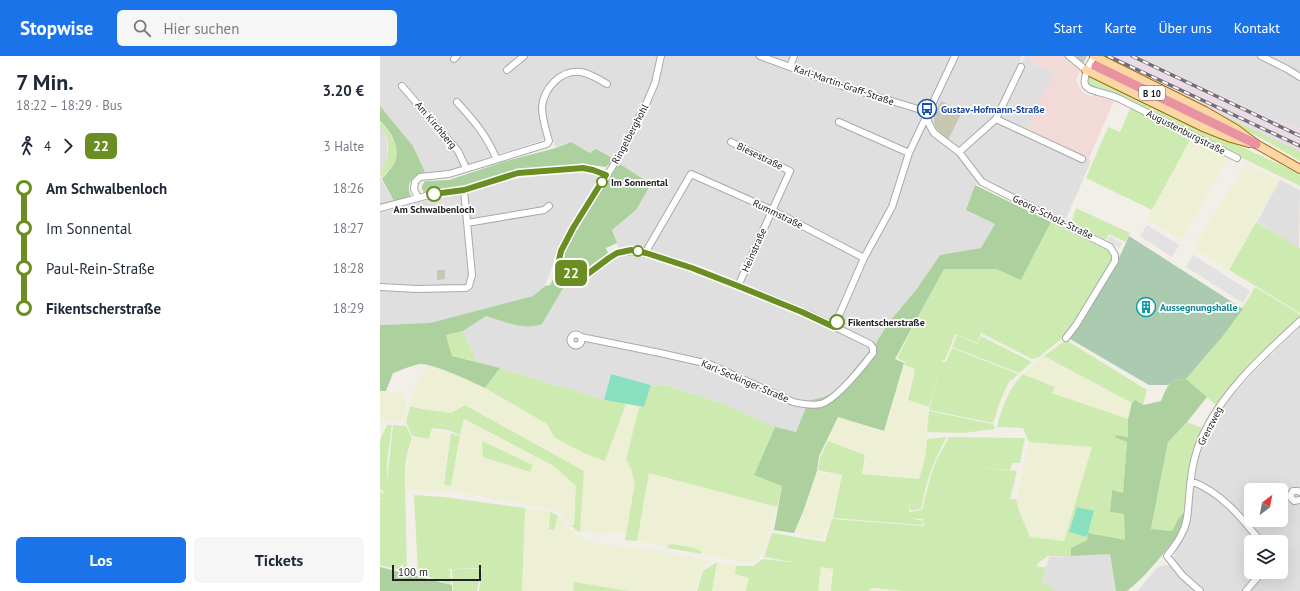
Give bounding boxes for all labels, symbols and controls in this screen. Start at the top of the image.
search box [117,10,397,46]
text: Stopwise [20,16,93,40]
icon: search [131,17,153,39]
text: Hier suchen [163,19,239,38]
text: Start [1053,19,1082,37]
text: Karte [1104,19,1136,37]
text: Über uns [1158,19,1212,37]
text: Kontakt [1234,19,1280,37]
street label: Karl-Martin-Graff-Straße [792,62,896,108]
text: 7 Min. [16,68,74,96]
text: 3.20 € [322,81,364,100]
road number: B 10 [1139,86,1165,100]
text: 18:22 – 18:29 · Bus [16,97,122,114]
bus stop icon: Gustav-Hofmann-Straße [916,98,938,120]
street label: Am Kirchberg [412,99,460,151]
street label: Ringelberghohl [609,102,651,166]
place label: Gustav-Hofmann-Straße [941,103,1045,116]
street label: Augustenburgstraße [1144,107,1228,157]
icon: walk [16,135,38,157]
icon: forward [57,135,79,157]
text: 22 [93,137,109,155]
text: 4 [44,138,51,155]
text: 3 Halte [324,138,364,155]
street label: Biesestraße [735,139,785,173]
marker: Im Sonnental [596,176,608,188]
place label: Im Sonnental [611,176,668,189]
text: Am Schwalbenloch [46,179,167,198]
text: 18:26 [333,180,364,197]
marker: Am Schwalbenloch [426,186,442,202]
street label: Georg-Scholz-Straße [1011,192,1095,242]
street label: Rummstraße [751,196,805,232]
place label: Am Schwalbenloch [394,203,474,216]
text: Im Sonnental [46,219,132,238]
text: 18:27 [333,220,364,237]
street label: Heinstraße [739,226,769,274]
unlabelled marker [632,245,644,257]
text: Paul-Rein-Straße [46,259,155,278]
text: 18:28 [333,260,364,277]
line badge: 22 [553,260,589,286]
text: 22 [563,264,579,282]
building icon: Aussegnungshalle [1135,296,1157,318]
text: Fikentscherstraße [46,299,161,318]
text: 18:29 [333,300,364,317]
place label: Aussegnungshalle [1160,301,1238,314]
marker: Fikentscherstraße [829,314,845,330]
place label: Fikentscherstraße [848,316,925,329]
street label: Karl-Seckinger-Straße [699,357,791,405]
street label: Grenzweg [1195,404,1225,448]
north arrow [1244,483,1288,527]
map controls [1244,483,1288,579]
button: layers [1244,535,1288,579]
button: Los [16,537,186,583]
button: Tickets [194,537,364,583]
scale bar [392,563,481,582]
text: 100 m [398,565,428,579]

